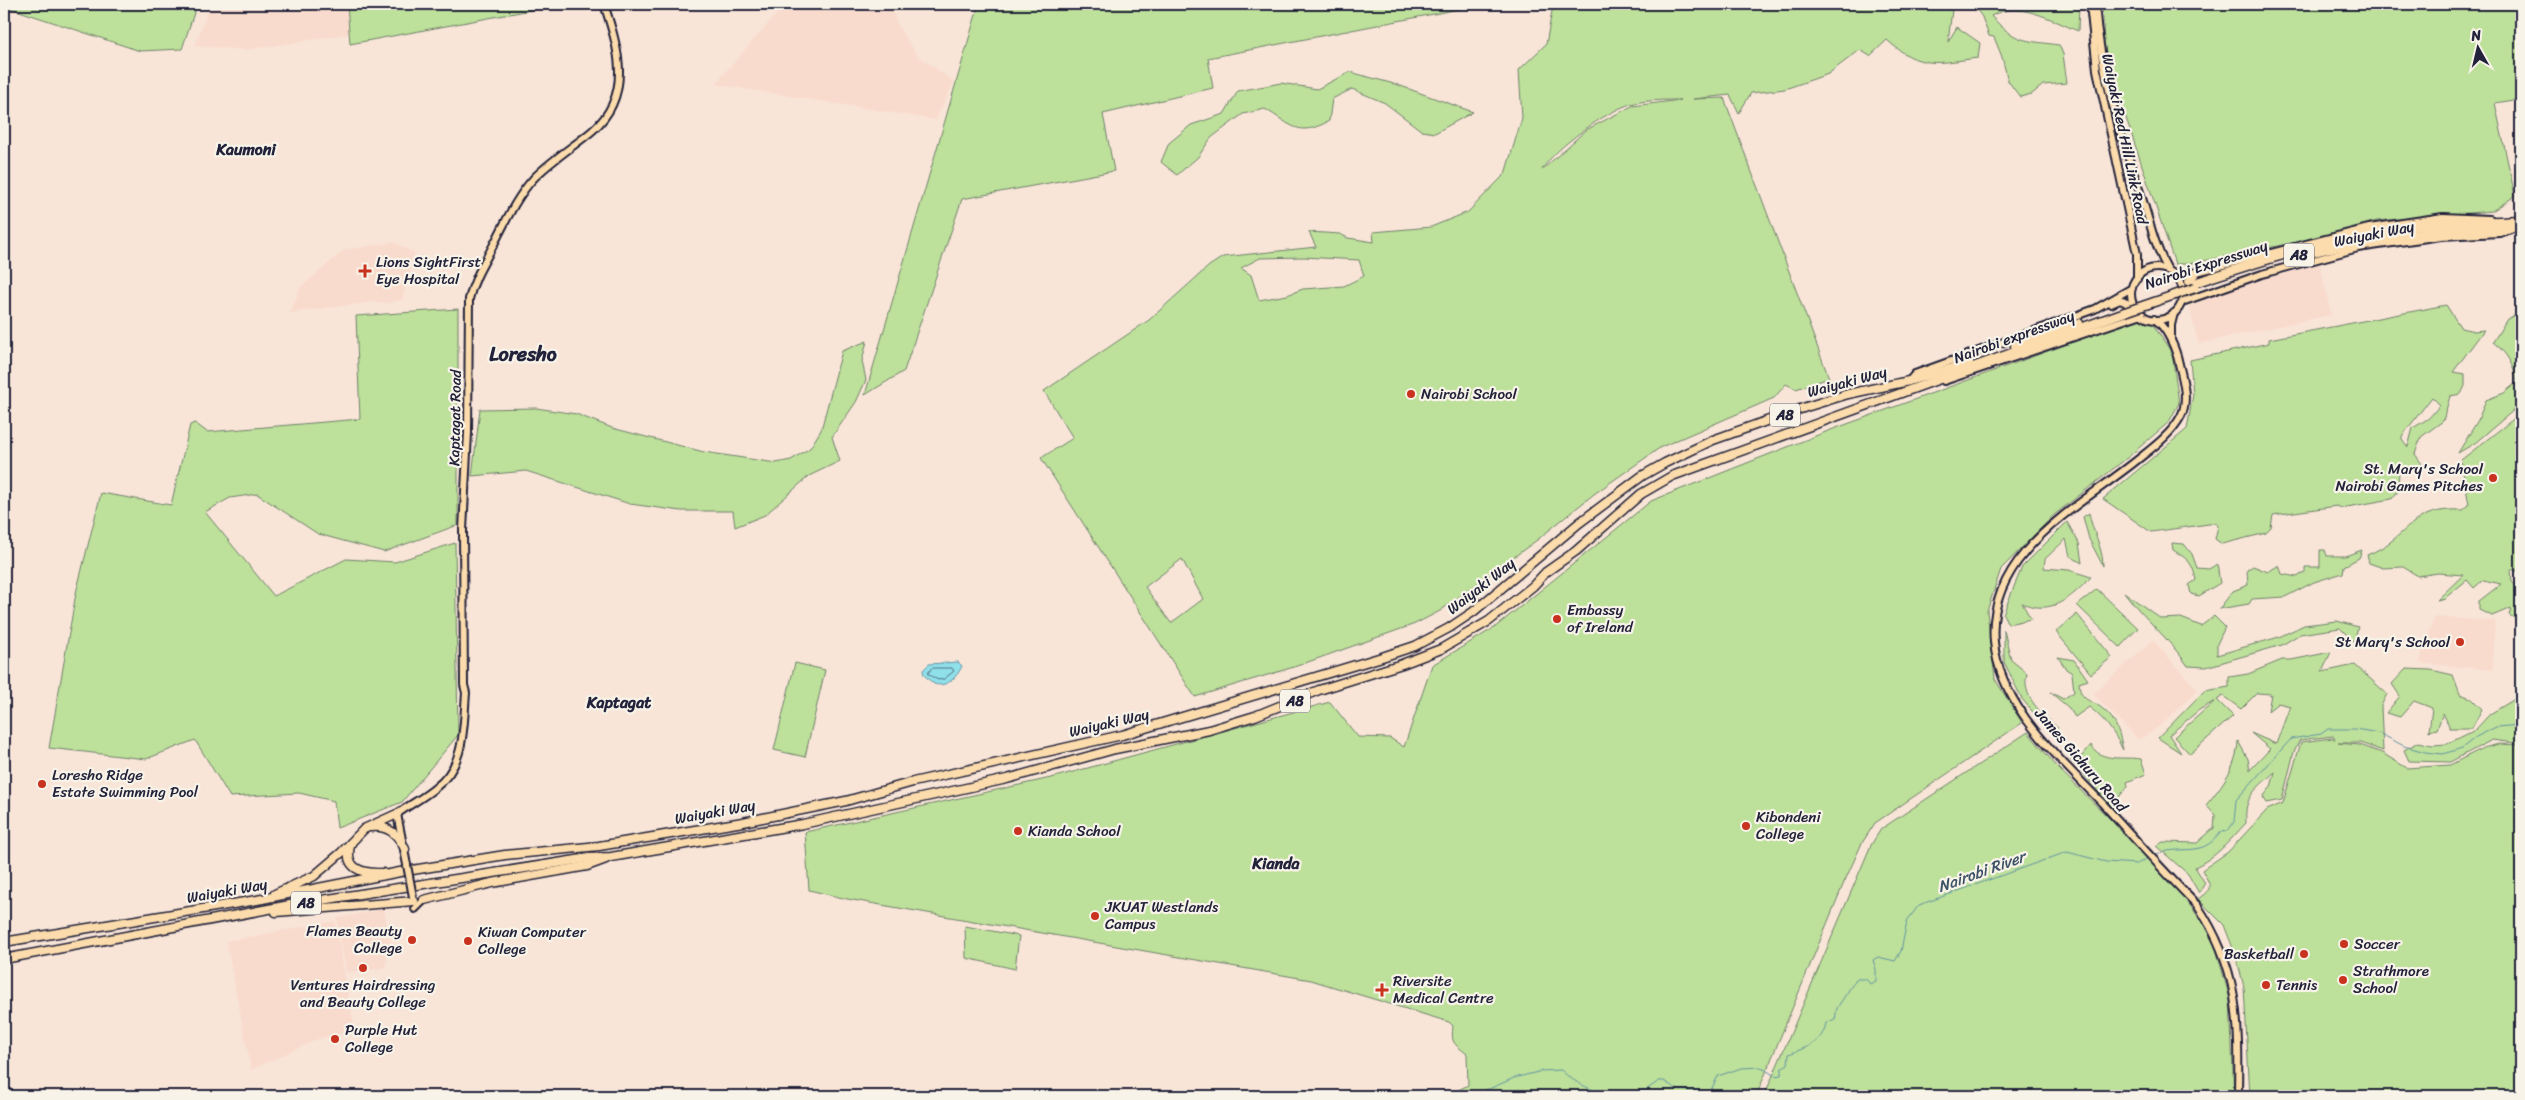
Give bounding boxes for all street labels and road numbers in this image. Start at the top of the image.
street label: Waiyaki Red Hill Link Road [2094,51,2156,228]
street label: Waiyaki Way [2332,213,2417,255]
street label: Nairobi Expressway [2141,233,2271,297]
road number: A8 [2284,244,2314,266]
street label: Nairobi expressway [1950,303,2078,371]
street label: Waiyaki Way [1804,359,1890,405]
street label: Kaptagat Road [441,369,469,466]
road number: A8 [1770,404,1800,426]
street label: Waiyaki Way [1441,551,1521,621]
road number: A8 [1280,689,1310,712]
street label: Waiyaki Way [1066,701,1152,745]
street label: James Gichuru Road [2027,701,2135,819]
street label: Waiyaki Way [673,792,758,832]
street label: Waiyaki Way [185,871,270,911]
road number: A8 [291,891,321,914]

